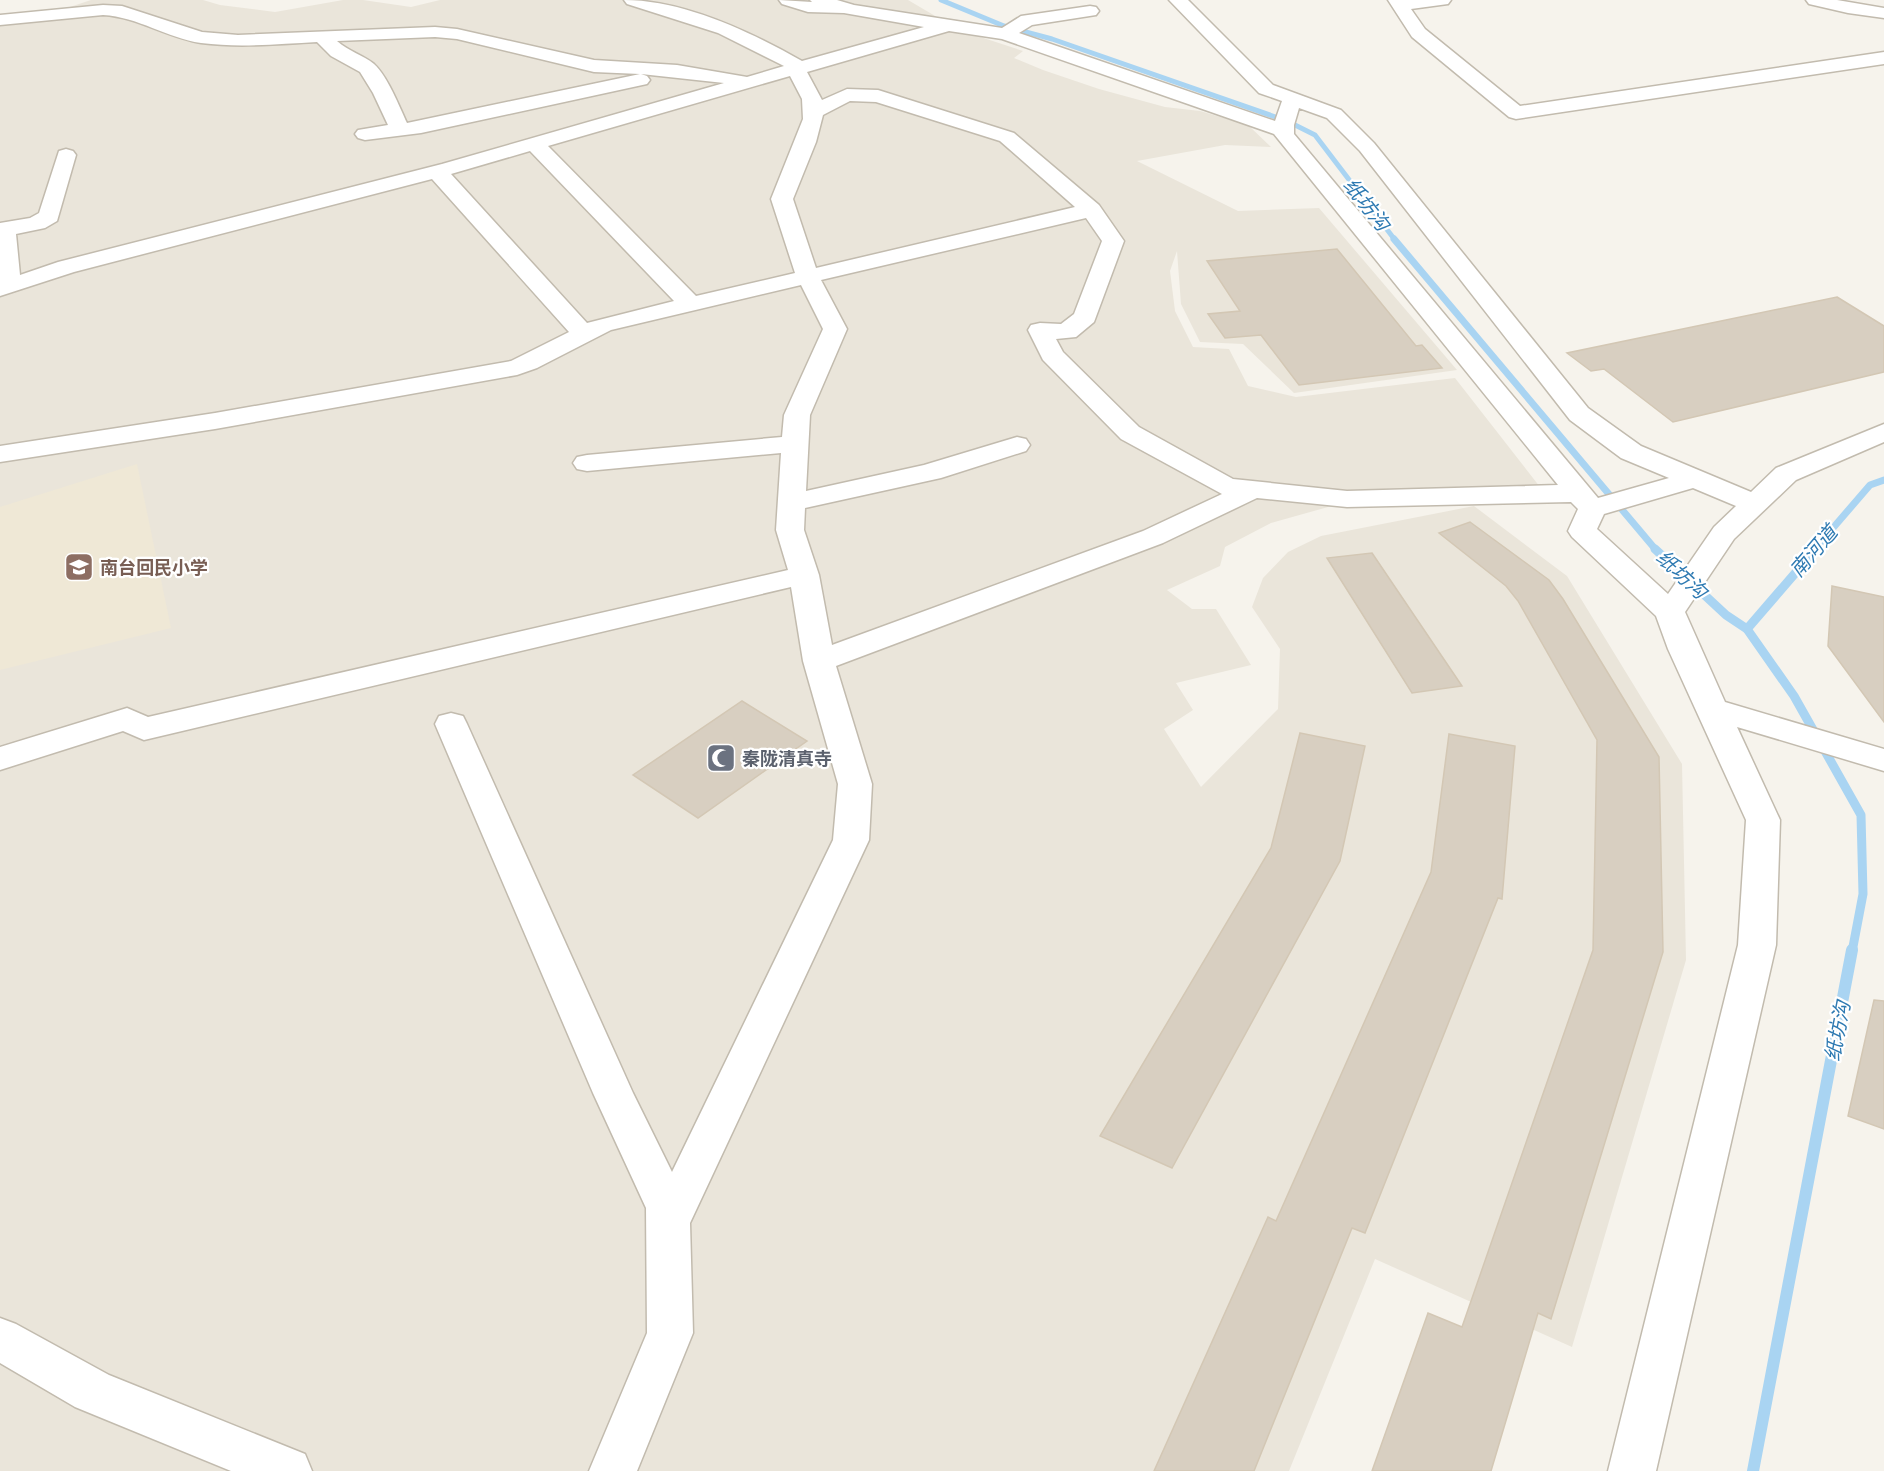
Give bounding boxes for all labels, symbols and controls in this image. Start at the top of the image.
water label: 纸坊沟 [1339,173,1396,236]
water label: 南河道 [1785,519,1843,581]
water label: 纸坊沟 [1652,545,1713,604]
school or university icon: 南台回民小学 [63,551,95,583]
place label: 南台回民小学 [100,557,208,578]
mosque icon: 秦陇清真寺 [705,742,737,774]
place label: 秦陇清真寺 [742,748,832,769]
water label: 纸坊沟 [1820,997,1854,1063]

